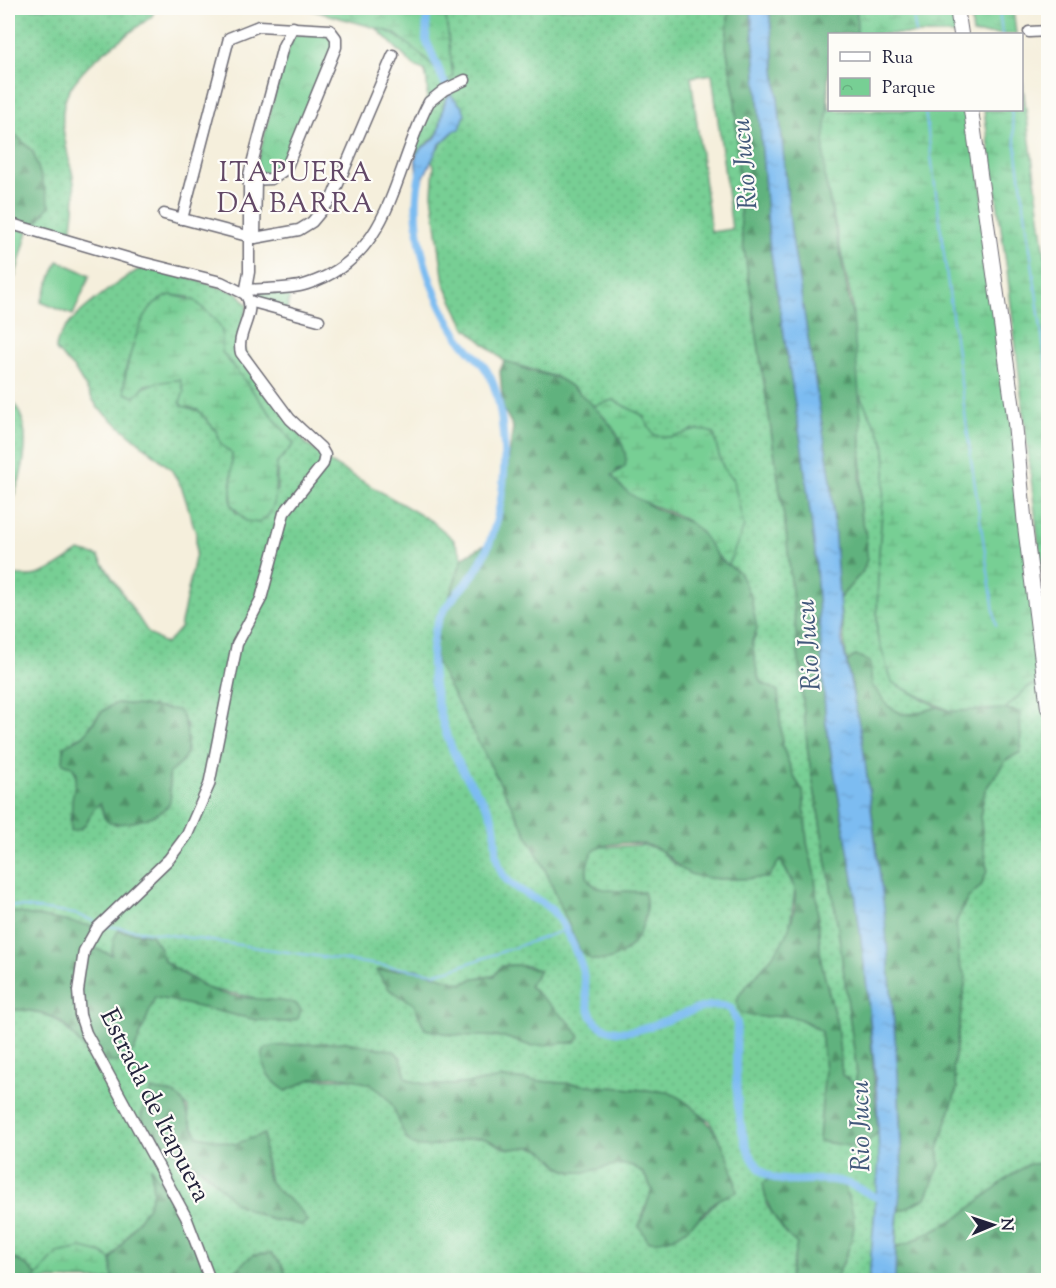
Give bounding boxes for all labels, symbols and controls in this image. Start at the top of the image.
legend [828,33,1023,111]
text: Rua [882,46,913,72]
text: Parque [882,76,935,102]
water label: Rio Jucu [723,117,769,211]
district label: ITAPUERA DA BARRA [217,155,375,225]
water label: Rio Jucu [787,598,833,692]
street label: Estrada de Itapuera [89,1003,219,1209]
water label: Rio Jucu [842,1080,882,1172]
north arrow [963,1195,1023,1255]
text: N [994,1218,1017,1232]

